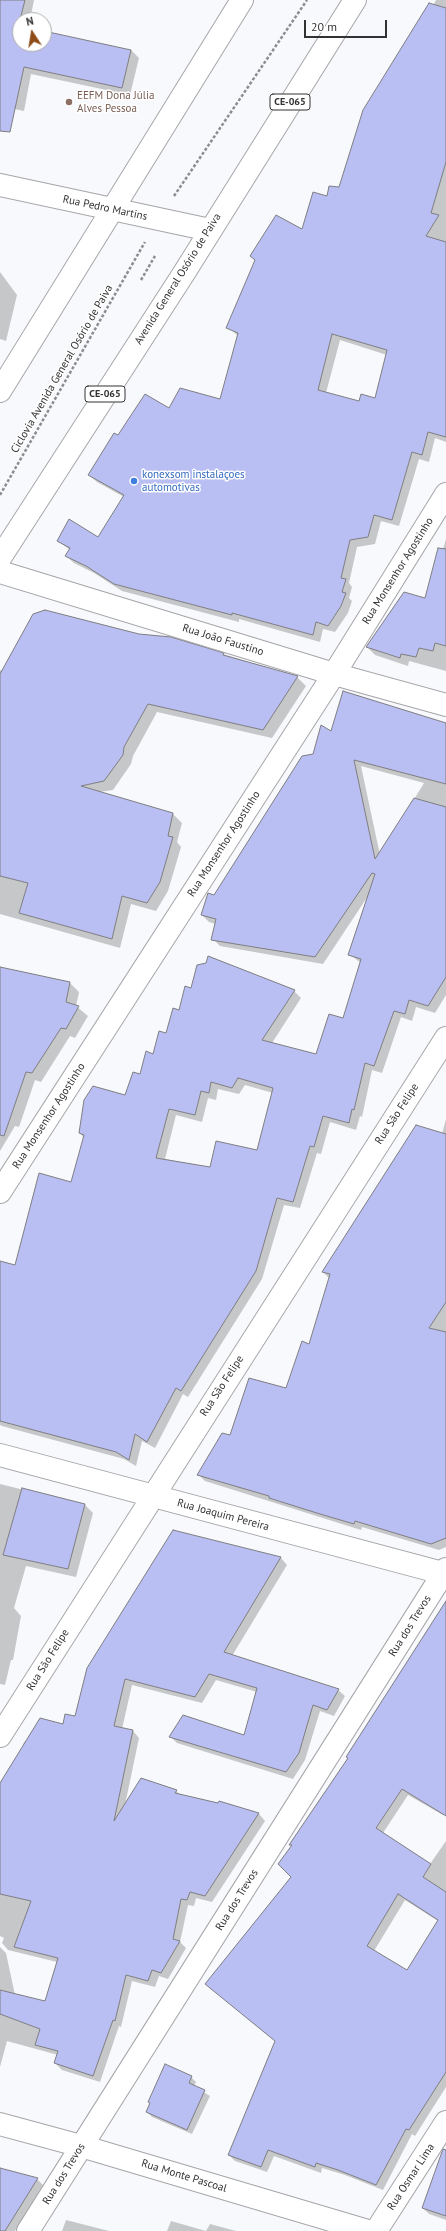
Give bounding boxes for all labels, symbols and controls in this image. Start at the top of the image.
north arrow [12,12,52,52]
scale bar [306,12,389,38]
text: N [25,14,35,29]
text: 20 m [311,19,337,34]
place label: EEFM Dona Júlia Alves Pessoa [77,89,154,115]
road number: CE-065 [270,94,310,110]
marker: EEFM Dona Júlia Alves Pessoa [64,97,74,107]
street label: Rua Pedro Martins [61,193,149,223]
street label: Avenida General Osório de Paiva [132,211,224,347]
street label: Ciclovia Avenida General Osório de Paiva [8,283,116,455]
road number: CE-065 [85,386,125,402]
place label: konexsom instalaçoes automotivas [142,468,245,494]
marker: konexsom instalaçoes automotivas [129,476,139,486]
street label: Rua Monsenhor Agostinho [360,515,436,627]
street label: Rua João Faustino [181,621,265,659]
street label: Rua Monsenhor Agostinho [185,789,263,899]
street label: Rua Monsenhor Agostinho [10,1061,88,1171]
street label: Rua São Felipe [372,1081,422,1147]
street label: Rua São Felipe [197,1353,247,1419]
street label: Rua Joaquim Pereira [176,1496,270,1534]
street label: Rua dos Trevos [386,1593,434,1659]
street label: Rua São Felipe [24,1627,72,1693]
street label: Rua dos Trevos [213,1867,261,1933]
street label: Rua dos Trevos [40,2141,88,2207]
street label: Rua Osmar Lima [384,2141,438,2213]
street label: Rua Monte Pascoal [140,2157,228,2195]

